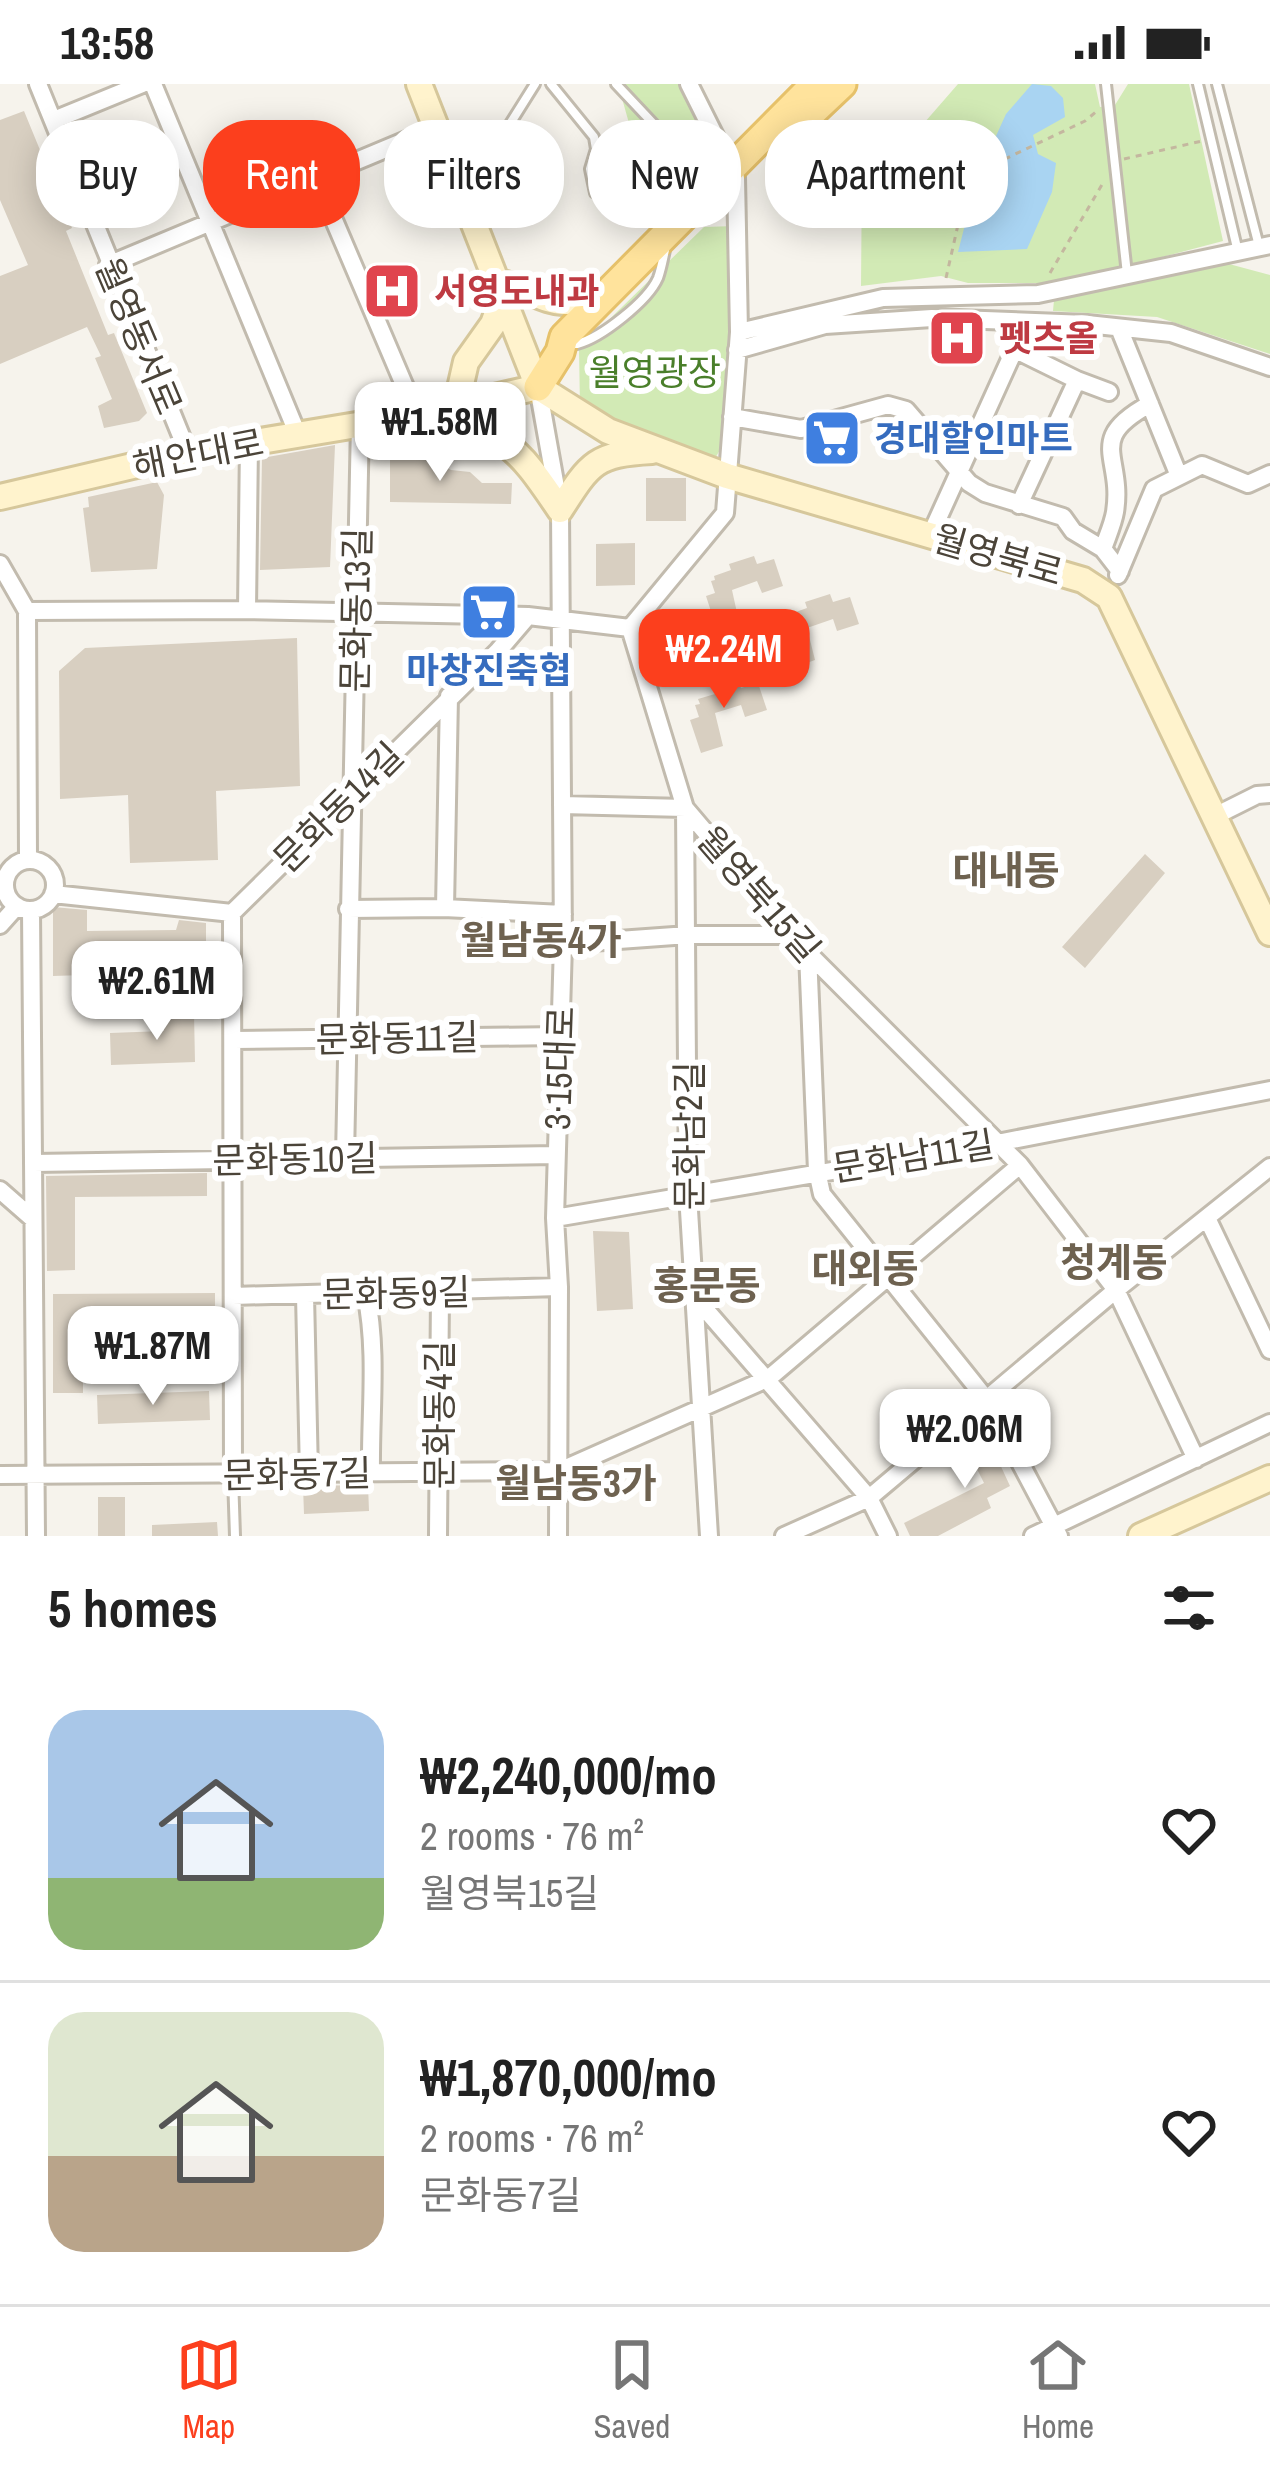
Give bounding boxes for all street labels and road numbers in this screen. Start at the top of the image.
street label: 월영동서로 [85,250,193,422]
street label: 해안대로 [128,418,268,490]
street label: 월영북로 [928,514,1068,596]
street label: 문화동13길 [331,527,381,693]
street label: 문화동14길 [263,732,413,882]
street label: 월영북15길 [687,816,831,972]
street label: 3·15대로 [533,1005,585,1131]
street label: 문화동11길 [315,1013,479,1063]
street label: 문화남2길 [665,1062,713,1210]
street label: 문화남11길 [829,1120,997,1192]
street label: 문화동10길 [212,1134,378,1184]
street label: 문화동9길 [321,1268,471,1318]
street label: 문화동4길 [415,1341,463,1489]
street label: 문화동7길 [222,1449,372,1499]

